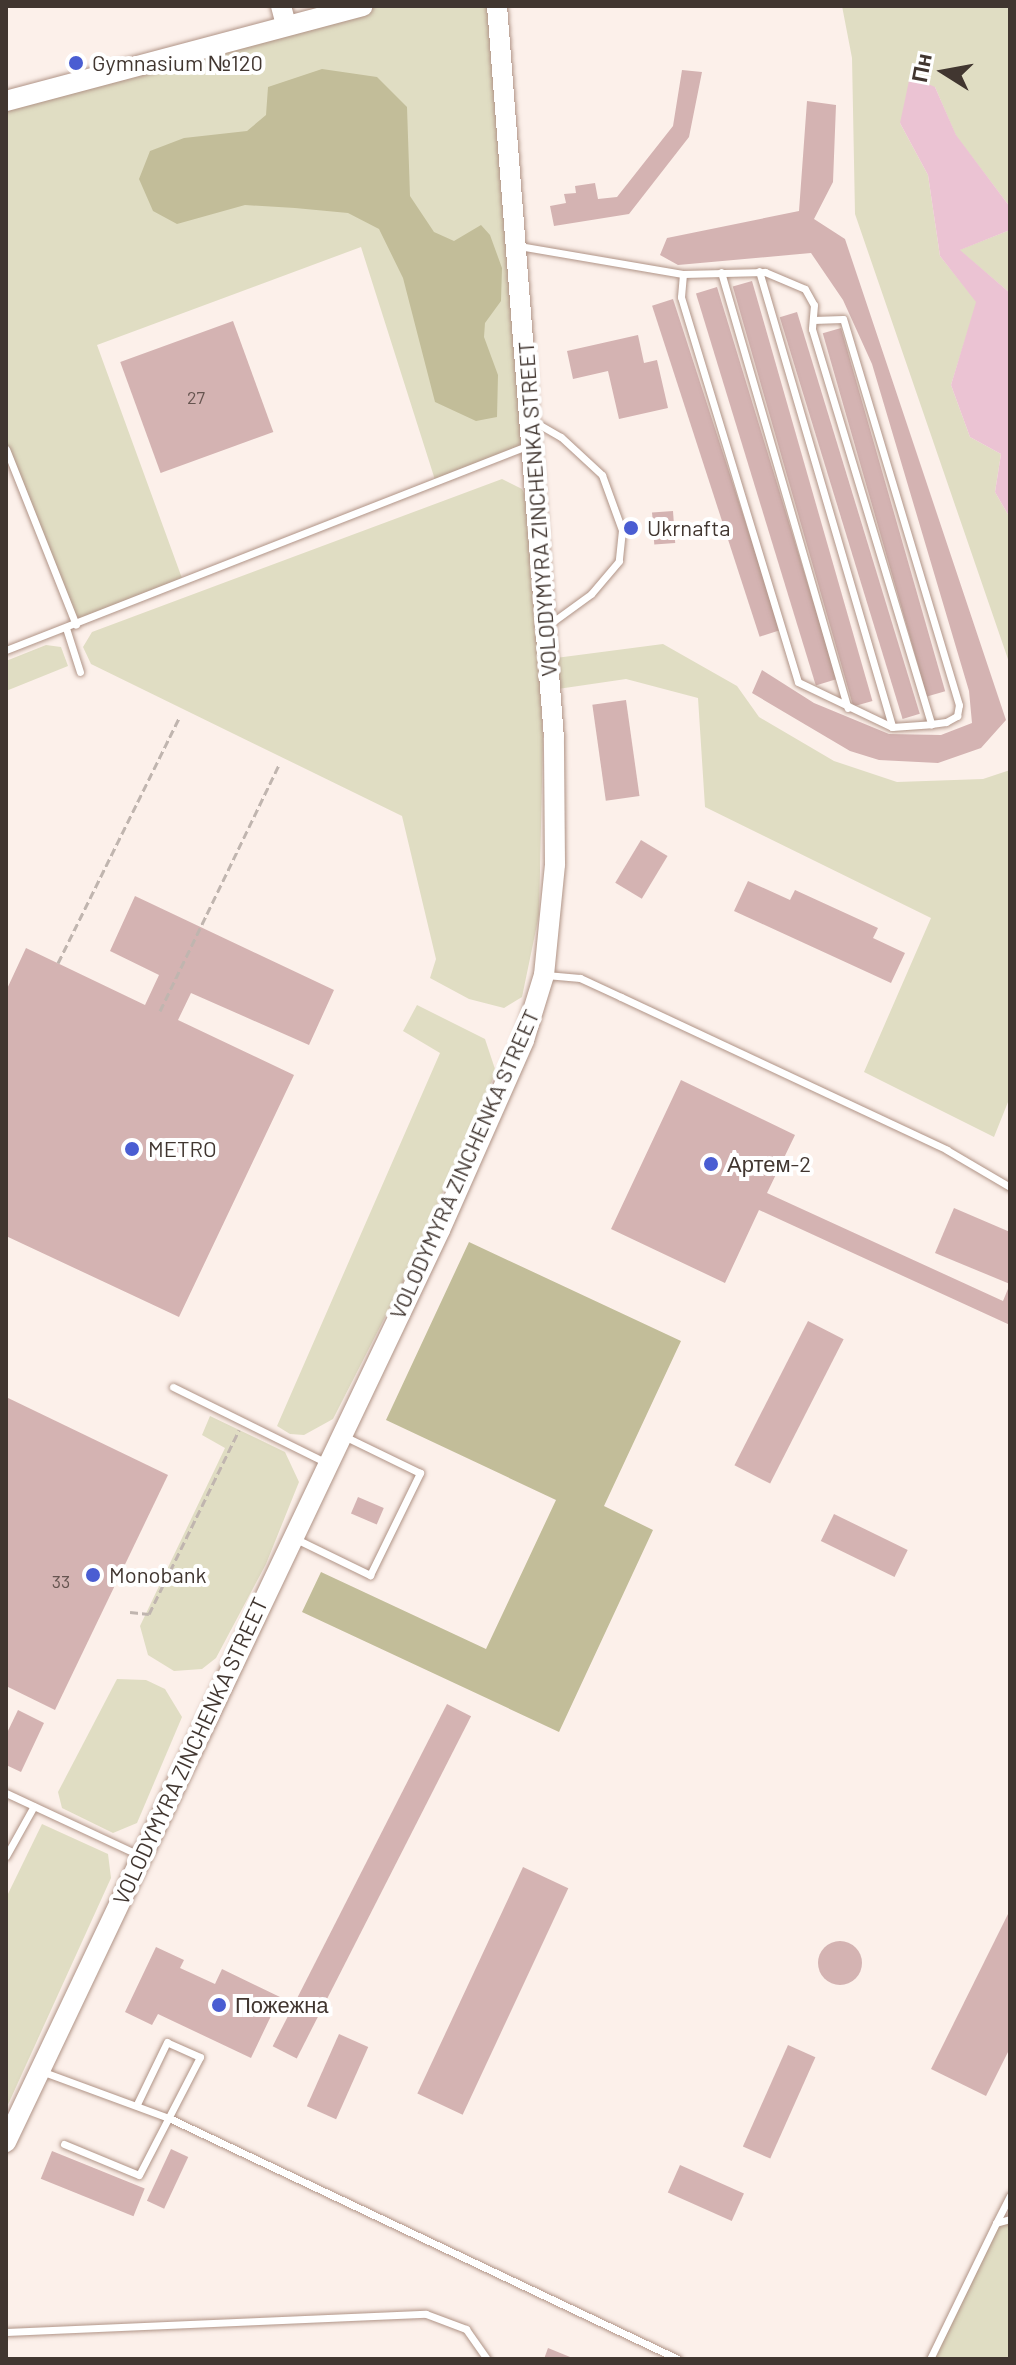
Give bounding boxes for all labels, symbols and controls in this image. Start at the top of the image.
north arrow [904,32,984,112]
place label: Gymnasium №120 [92,50,263,76]
text: Пн [905,51,936,84]
marker: Gymnasium №120 [67,54,85,72]
street label: VOLODYMYRA ZINCHENKA STREET [512,340,562,678]
house number: 27 [187,386,205,408]
place label: Ukrnafta [647,515,730,541]
marker: Ukrnafta [622,519,640,537]
street label: VOLODYMYRA ZINCHENKA STREET [384,1005,544,1323]
place label: METRO [148,1136,217,1162]
marker: METRO [123,1140,141,1158]
place label: Артем-2 [727,1151,811,1177]
marker: Артем-2 [702,1155,720,1173]
place label: Monobank [109,1562,207,1588]
marker: Monobank [84,1566,102,1584]
house number: 33 [52,1570,70,1592]
street label: VOLODYMYRA ZINCHENKA STREET [107,1593,273,1909]
place label: Пожежна [235,1992,329,2018]
marker: Пожежна [210,1996,228,2014]

